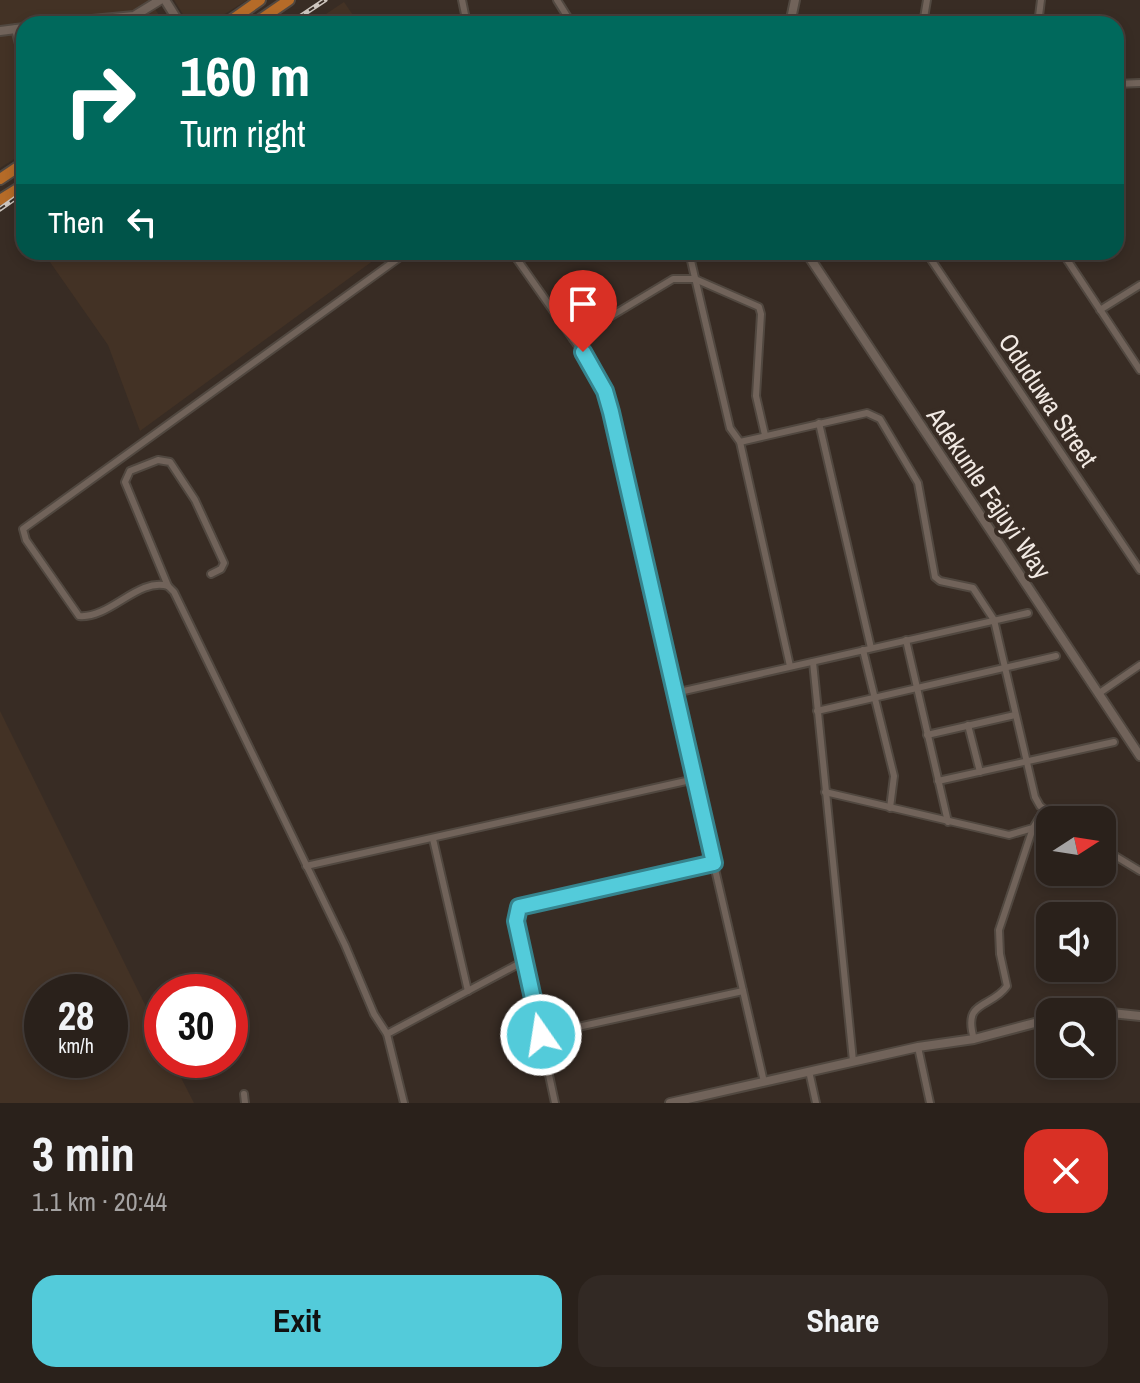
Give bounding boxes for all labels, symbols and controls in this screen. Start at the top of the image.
text: 160 m [180,38,310,113]
icon: right [48,48,152,152]
text: Turn right [180,110,305,158]
icon: left [120,200,164,244]
text: Then [48,202,104,242]
pin [549,270,617,352]
icon: arrive [561,282,605,326]
street label: Oduduwa Street [991,326,1106,473]
street label: Adekunle Fajuyi Way [919,399,1060,586]
north arrow [1036,806,1116,886]
map controls [1036,806,1116,1078]
button: sound [1036,902,1116,982]
speed limit sign: 30 [144,974,248,1078]
text: 28 [58,989,94,1042]
position arrow [499,993,583,1077]
button: search [1036,998,1116,1078]
text: km/h [58,1032,94,1059]
text: 3 min [32,1121,135,1186]
button: close [1024,1129,1108,1213]
text: 1.1 km · 20:44 [32,1184,167,1219]
button: Exit [32,1275,562,1367]
button: Share [578,1275,1108,1367]

